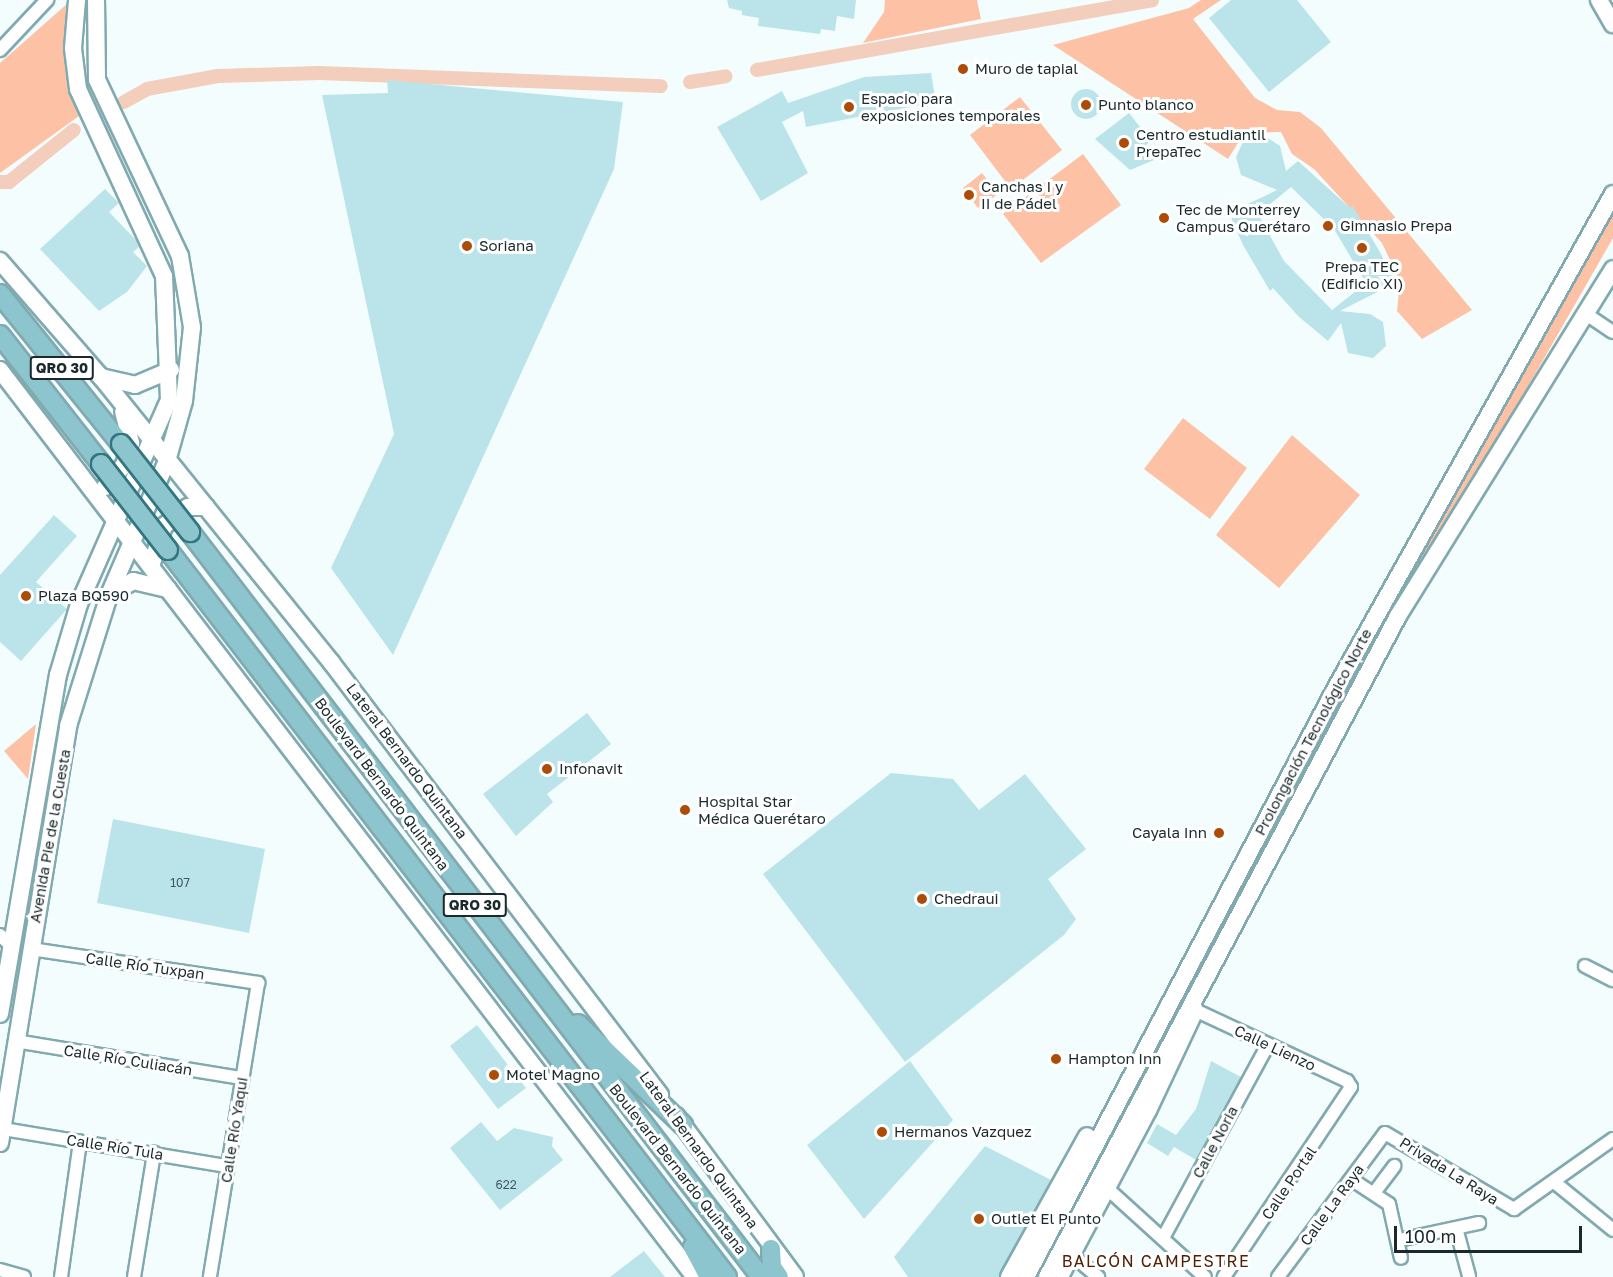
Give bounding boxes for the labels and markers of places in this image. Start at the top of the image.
place label: Muro de tapial [975,60,1078,78]
marker: Muro de tapial [956,62,970,76]
place label: Espacio para exposiciones temporales [861,89,1040,124]
place label: Punto blanco [1098,96,1194,114]
marker: Punto blanco [1079,98,1093,112]
marker: Espacio para exposiciones temporales [842,100,856,114]
place label: Centro estudiantil PrepaTec [1136,125,1266,160]
marker: Centro estudiantil PrepaTec [1117,136,1131,150]
place label: Canchas I y II de Pádel [981,177,1063,212]
marker: Canchas I y II de Pádel [962,188,976,202]
place label: Tec de Monterrey Campus Querétaro [1176,200,1310,235]
marker: Tec de Monterrey Campus Querétaro [1157,211,1171,225]
place label: Gimnasio Prepa [1340,217,1452,235]
marker: Gimnasio Prepa [1321,219,1335,233]
place label: Soriana [479,237,534,255]
marker: Soriana [460,239,474,253]
marker: Prepa TEC (Edificio XI) [1355,241,1369,255]
place label: Prepa TEC (Edificio XI) [1321,257,1403,292]
place label: Plaza BQ590 [38,587,129,605]
marker: Plaza BQ590 [19,589,33,603]
place label: Infonavit [559,760,623,778]
marker: Infonavit [540,762,554,776]
place label: Hospital Star Médica Querétaro [698,792,826,827]
marker: Hospital Star Médica Querétaro [676,801,694,819]
place label: Cayala Inn [1132,824,1207,842]
marker: Cayala Inn [1212,826,1226,840]
place label: Chedraui [934,890,999,908]
marker: Chedraui [915,892,929,906]
place label: Hampton Inn [1068,1050,1162,1068]
marker: Hampton Inn [1049,1052,1063,1066]
place label: Motel Magno [506,1066,600,1084]
marker: Motel Magno [487,1068,501,1082]
place label: Hermanos Vazquez [894,1123,1032,1141]
marker: Hermanos Vazquez [875,1125,889,1139]
place label: Outlet El Punto [991,1210,1101,1228]
marker: Outlet El Punto [972,1212,986,1226]

